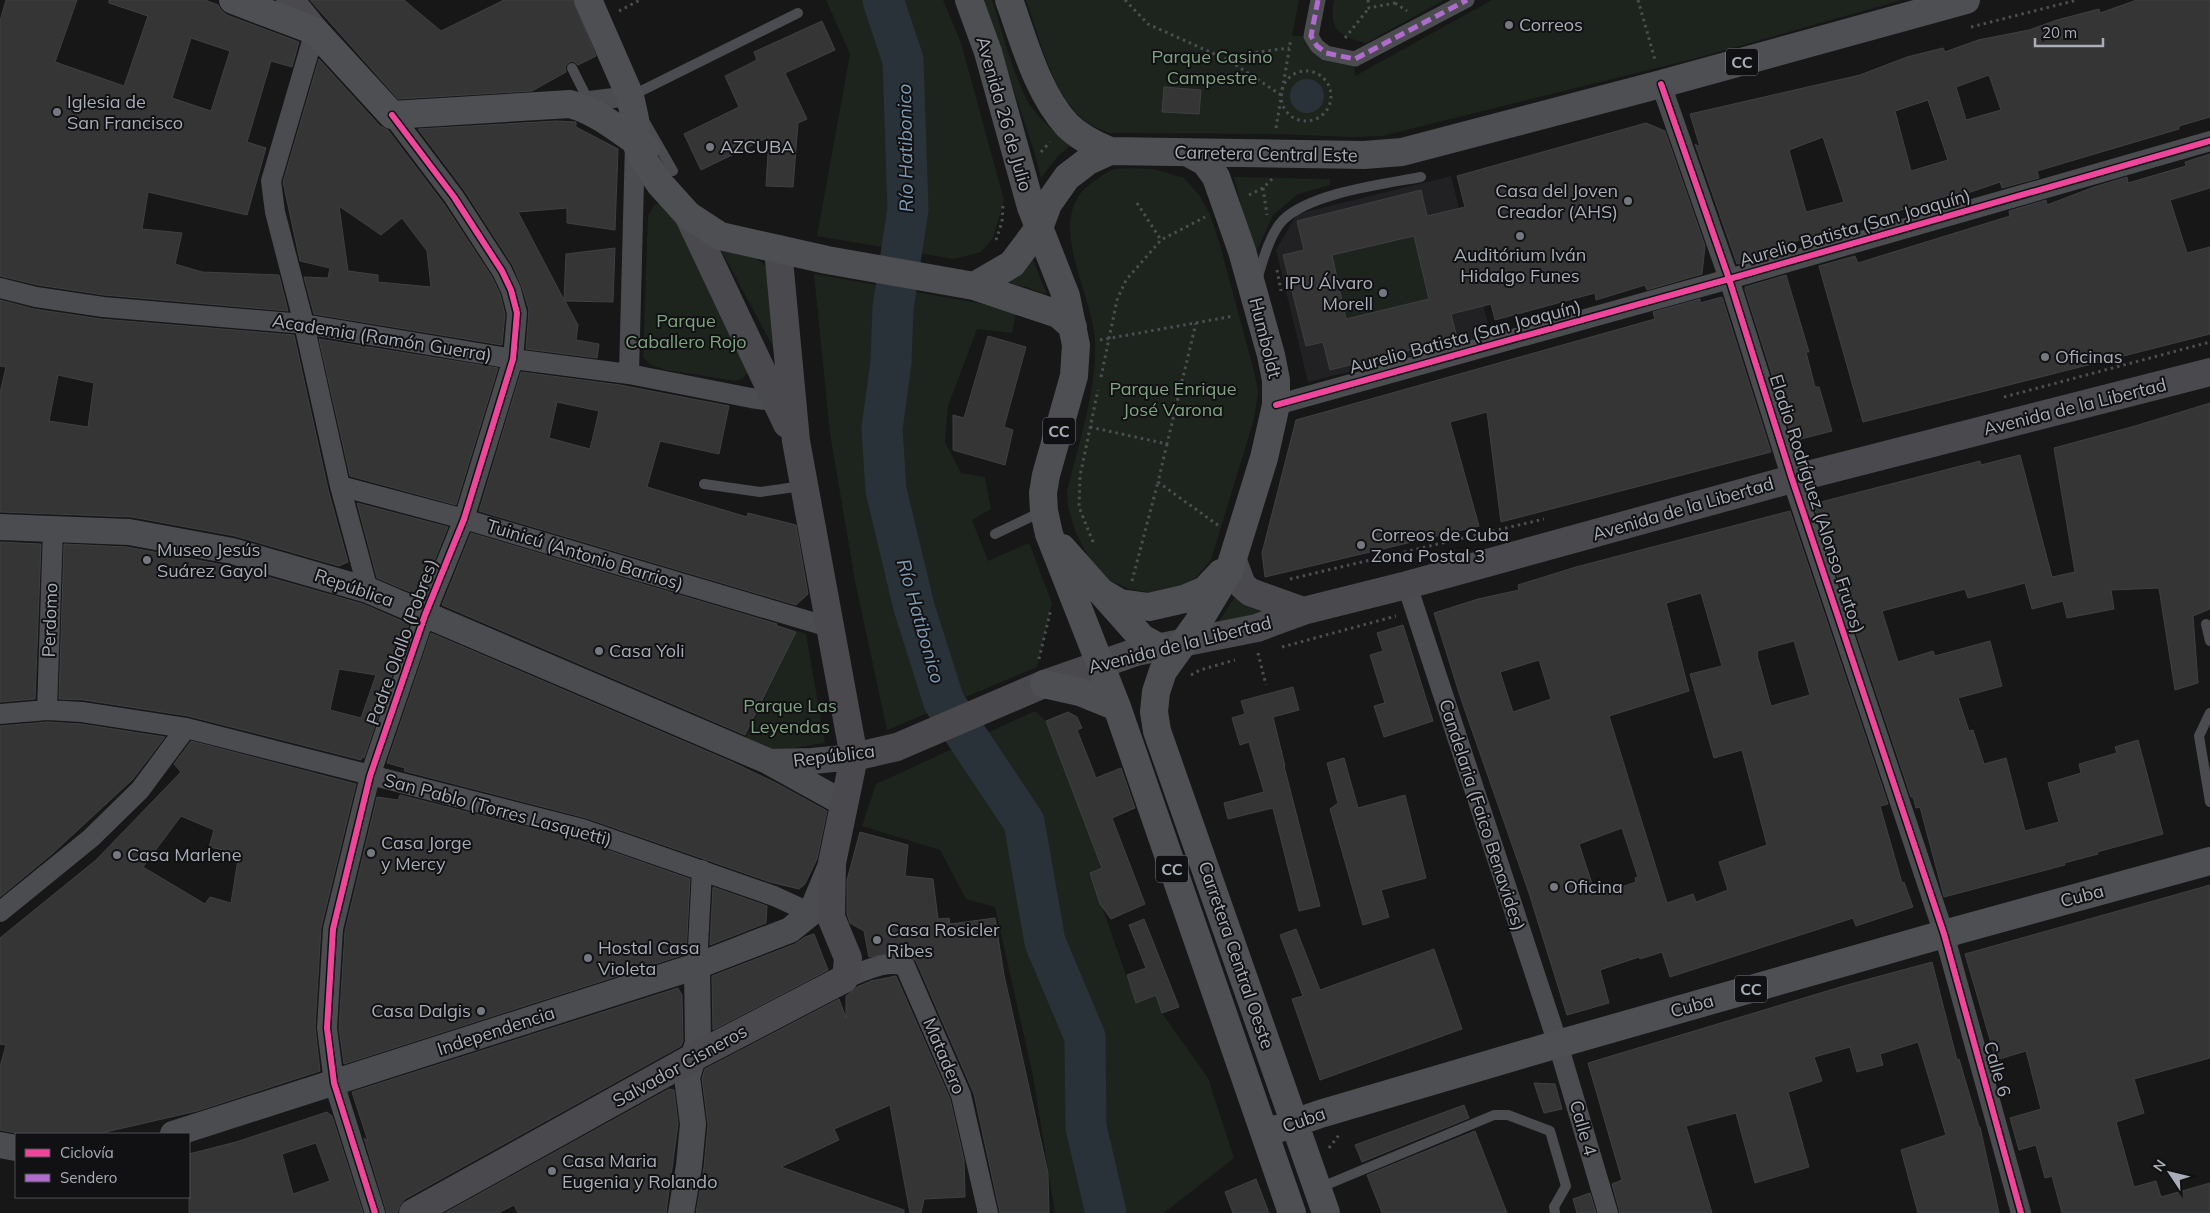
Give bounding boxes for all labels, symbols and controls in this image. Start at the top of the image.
place label: Correos [1519,13,1583,36]
scale bar [2035,15,2102,47]
marker: Correos [1503,19,1515,31]
text: 20 m [2042,23,2077,42]
street label: Avenida 26 de Julio [971,34,1038,194]
park label: Parque Casino Campestre [1151,45,1273,89]
road number: CC [1726,48,1758,76]
water label: Río Hatibonico [892,83,918,212]
place label: Iglesia de San Francisco [67,90,183,134]
marker: Iglesia de San Francisco [51,106,63,118]
place label: AZCUBA [720,135,794,158]
street label: Carretera Central Este [1174,140,1358,167]
marker: AZCUBA [704,141,716,153]
place label: Casa del Joven Creador (AHS) [1495,179,1618,223]
street label: Aurelio Batista (San Joaquín) [1737,183,1973,272]
marker: Casa del Joven Creador (AHS) [1622,195,1634,207]
marker: Auditórium Iván Hidalgo Funes [1514,230,1526,242]
place label: Auditórium Iván Hidalgo Funes [1454,243,1586,287]
place label: IPU Álvaro Morell [1284,271,1373,315]
marker: IPU Álvaro Morell [1377,287,1389,299]
street label: Aurelio Batista (San Joaquín) [1346,294,1583,379]
street label: Humboldt [1244,295,1287,381]
street label: Academia (Ramón Guerra) [271,309,494,366]
park label: Parque Caballero Rojo [625,309,747,353]
place label: Oficinas [2055,345,2123,368]
marker: Oficinas [2039,351,2051,363]
street label: Eladio Rodríguez (Alonso Frutos) [1765,371,1870,636]
street label: Avenida de la Libertad [1981,373,2169,440]
park label: Parque Enrique José Varona [1109,377,1237,421]
road number: CC [1043,418,1075,444]
street label: Avenida de la Libertad [1589,472,1776,545]
street label: Tuinicú (Antonio Barrios) [484,514,686,595]
place label: Correos de Cuba Zona Postal 3 [1371,523,1509,567]
place label: Museo Jesús Suárez Gayol [157,538,267,582]
marker: Correos de Cuba Zona Postal 3 [1355,539,1367,551]
marker: Museo Jesús Suárez Gayol [141,554,153,566]
street label: Padre Olallo (Pobres) [361,556,442,728]
water label: Río Hatibonico [892,556,950,686]
street label: República [312,563,397,612]
street label: Perdomo [37,582,62,658]
street label: Avenida de la Libertad [1086,611,1274,678]
place label: Casa Yoli [609,639,685,662]
marker: Casa Yoli [593,645,605,657]
park label: Parque Las Leyendas [743,694,837,738]
street label: Candelaria (Faico Benavides) [1434,696,1531,933]
street label: República [792,739,876,772]
street label: San Pablo (Torres Lasquetti) [382,768,615,851]
place label: Casa Jorge y Mercy [381,831,472,875]
place label: Casa Marlene [127,843,241,866]
marker: Casa Jorge y Mercy [365,847,377,859]
marker: Casa Marlene [111,849,123,861]
road number: CC [1156,856,1188,882]
street label: Carretera Central Oeste [1194,858,1279,1052]
place label: Oficina [1564,875,1623,898]
street label: Cuba [2058,879,2106,912]
marker: Oficina [1548,881,1560,893]
place label: Casa Rosicler Ribes [887,918,1000,962]
marker: Casa Rosicler Ribes [871,934,883,946]
place label: Hostal Casa Violeta [598,936,700,980]
marker: Hostal Casa Violeta [582,952,594,964]
road number: CC [1735,976,1767,1002]
street label: Cuba [1667,988,1716,1023]
place label: Casa Dalgis [371,999,471,1022]
street label: Independencia [434,1001,557,1060]
marker: Casa Dalgis [475,1005,487,1017]
street label: Matadero [918,1014,971,1097]
street label: Salvador Cisneros [608,1019,751,1112]
street label: Calle 6 [1979,1038,2016,1099]
street label: Calle 4 [1565,1097,1602,1158]
street label: Cuba [1279,1101,1328,1138]
legend [15,1133,190,1198]
text: Ciclovía [60,1143,114,1162]
north arrow [2145,1148,2195,1198]
place label: Casa Maria Eugenia y Rolando [562,1149,717,1193]
text: N [2149,1156,2170,1175]
marker: Casa Maria Eugenia y Rolando [546,1165,558,1177]
text: Sendero [60,1168,117,1187]

